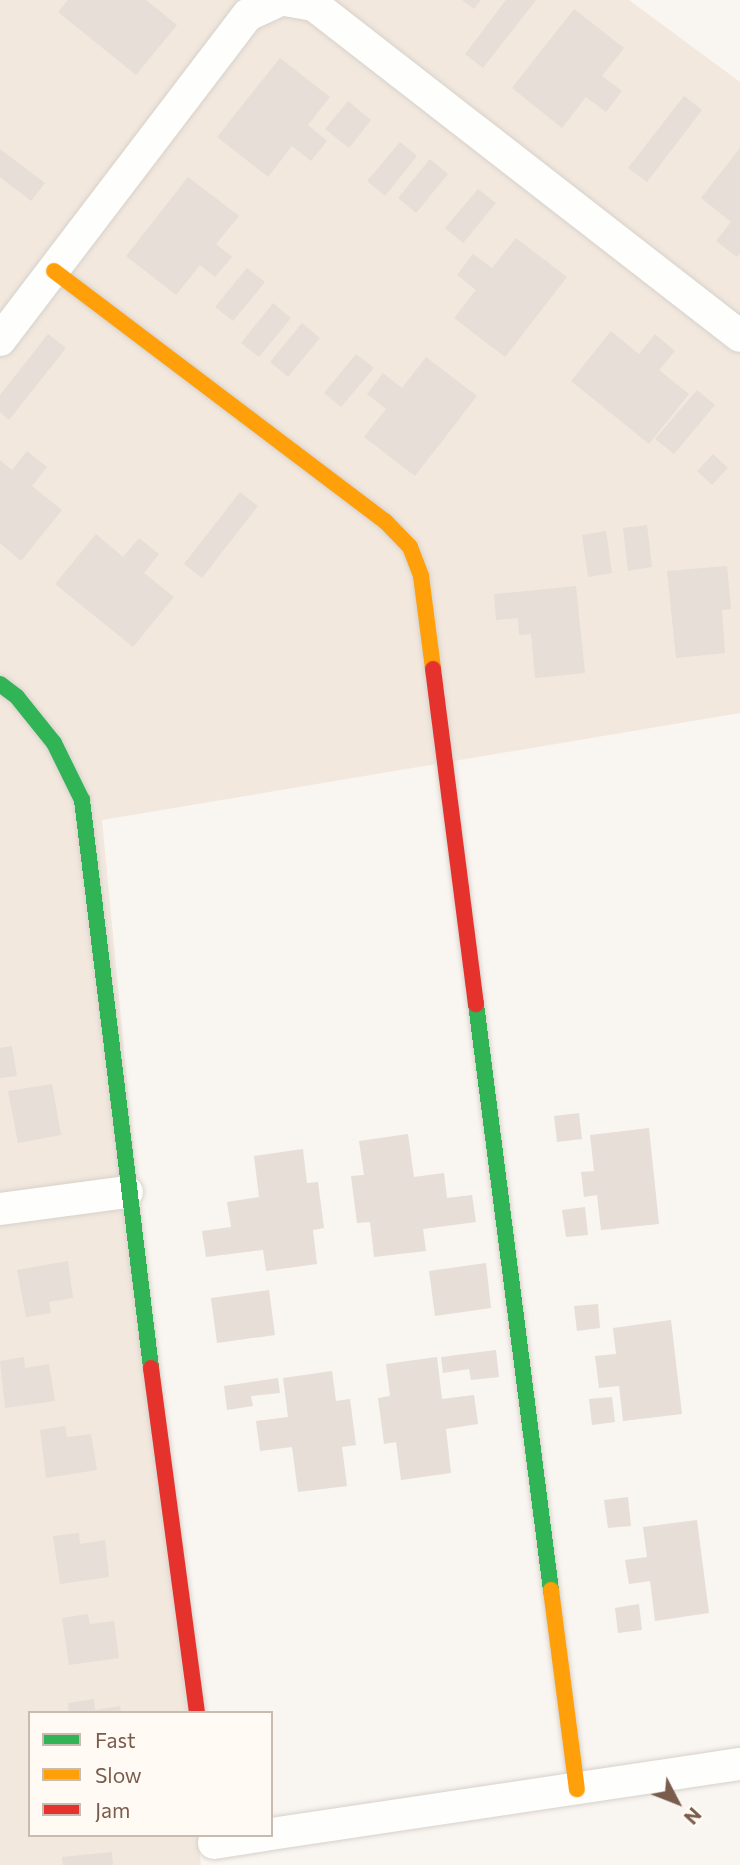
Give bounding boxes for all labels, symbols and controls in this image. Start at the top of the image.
legend [28,1711,273,1837]
text: Fast [95,1727,136,1752]
text: Slow [95,1762,142,1787]
north arrow [642,1767,712,1837]
text: Jam [95,1797,130,1822]
text: N [680,1803,706,1829]

